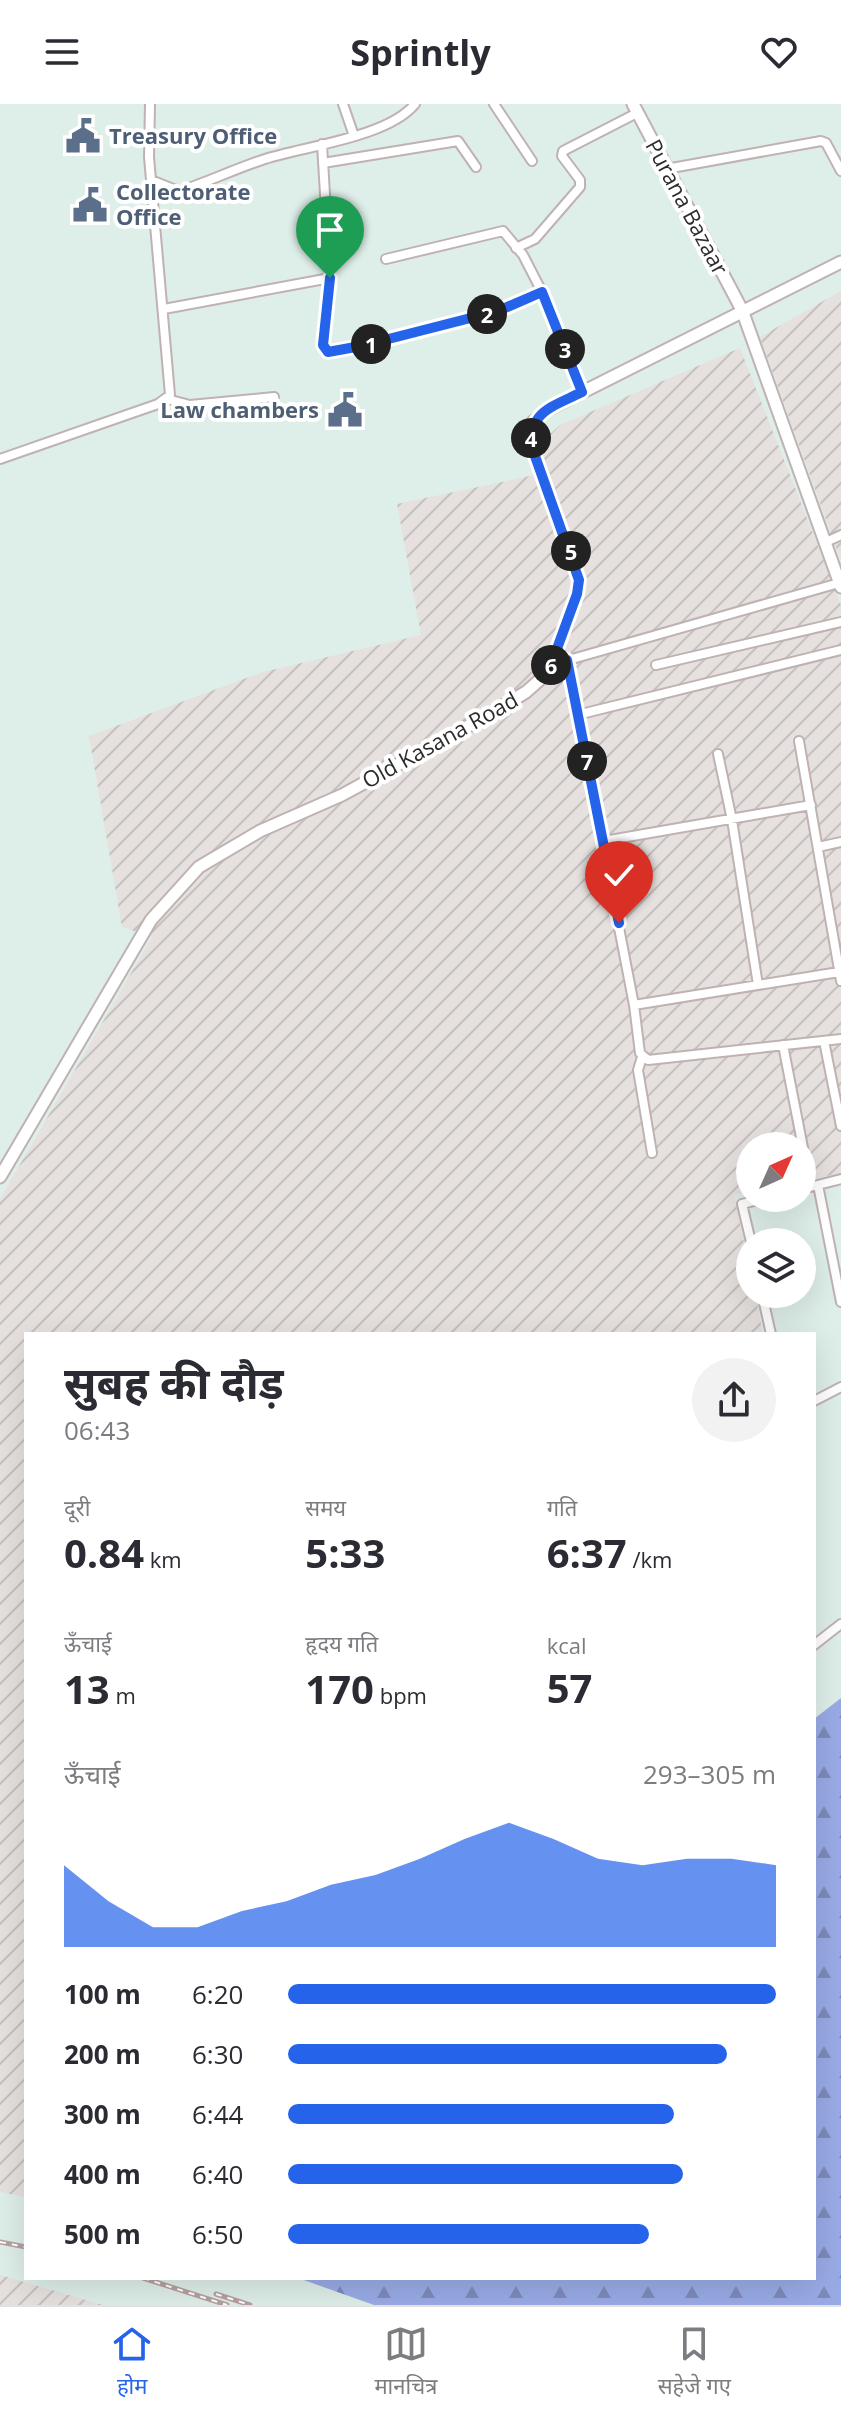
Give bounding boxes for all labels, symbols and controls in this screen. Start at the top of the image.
text: Sprintly [350,28,491,77]
icon: menu [40,30,84,74]
icon: heart [757,30,801,74]
public building icon: Treasury Office [64,117,102,155]
place label: Treasury Office [109,120,277,150]
street label: Purana Bazaar [640,133,736,280]
place label: Collectorate Office [116,176,250,231]
public building icon: Collectorate Office [71,186,109,224]
pin [296,196,364,278]
icon: arrive [308,208,352,252]
pin: 2 [467,294,507,334]
text: 2 [481,299,493,329]
pin: 1 [351,324,391,364]
text: 1 [365,329,377,359]
pin: 3 [545,329,585,369]
text: 3 [559,334,571,364]
public building icon: Law chambers [326,391,364,429]
place label: Law chambers [160,394,319,424]
pin: 4 [511,418,551,458]
text: 4 [525,423,537,453]
pin: 5 [551,531,591,571]
text: 5 [565,536,577,566]
pin: 6 [531,645,571,685]
text: 6 [545,650,557,680]
street label: Old Kasana Road [356,684,523,794]
pin: 7 [567,741,607,781]
text: 7 [581,746,593,776]
pin [585,841,653,923]
icon: check [597,853,641,897]
north arrow [736,1132,816,1212]
map controls [736,1132,816,1308]
button: layers [736,1228,816,1308]
text: सुबह की दौड़ [64,1352,284,1412]
button: share [692,1358,776,1442]
text: 06:43 [64,1412,130,1448]
text: दूरी [64,1492,90,1522]
text: समय [305,1492,346,1522]
text: गति [547,1492,577,1522]
text: 0.84 [64,1525,144,1580]
text: 5:33 [305,1525,385,1580]
text: 6:37 [547,1525,627,1580]
text: km [144,1544,182,1574]
text: /km [627,1544,672,1574]
text: ऊँचाई [64,1628,112,1658]
text: हृदय गति [305,1628,378,1658]
text: kcal [547,1630,587,1660]
text: 57 [547,1660,592,1715]
text: 13 [64,1661,110,1716]
text: 170 [305,1661,374,1716]
text: m [110,1680,136,1710]
text: bpm [374,1680,427,1710]
text: ऊँचाई [64,1756,120,1792]
text: 293–305 m [643,1756,776,1792]
text: 100 m [64,1976,141,2012]
text: 6:20 [192,1976,243,2012]
text: 200 m [64,2036,141,2072]
text: 6:30 [192,2036,243,2072]
text: 300 m [64,2096,141,2132]
text: 6:44 [192,2096,243,2132]
text: 400 m [64,2156,141,2192]
text: 6:40 [192,2156,243,2192]
text: 500 m [64,2216,141,2252]
text: 6:50 [192,2216,243,2252]
tab: होम [110,2322,154,2403]
tab: मानचित्र [374,2322,437,2403]
tab: सहेजे गए [658,2322,731,2403]

